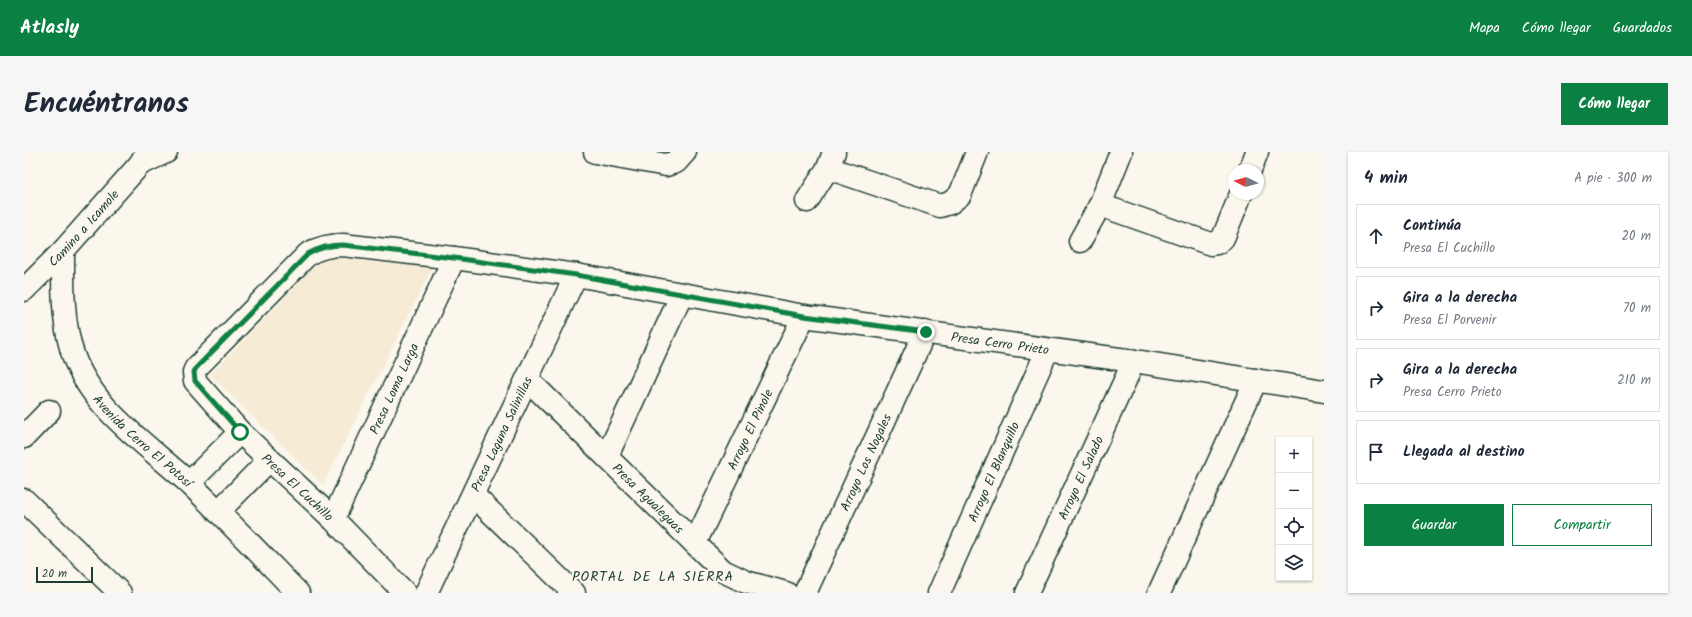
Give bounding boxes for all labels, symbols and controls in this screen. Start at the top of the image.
text: Atlasly [20,13,79,43]
text: Mapa [1469,17,1500,39]
text: Cómo llegar [1522,17,1591,39]
text: Guardados [1613,17,1672,39]
text: Encuéntranos [24,82,189,127]
button: Cómo llegar [1561,83,1668,125]
north arrow [1228,164,1264,200]
text: 4 min [1364,165,1408,192]
text: A pie · 300 m [1574,168,1652,189]
street label: Camino a Icamole [44,185,125,272]
text: Continúa [1403,214,1461,238]
icon: ahead [1365,225,1387,247]
text: 20 m [1621,226,1651,247]
text: Presa El Cuchillo [1403,238,1495,259]
text: Gira a la derecha [1403,286,1517,310]
icon: right [1365,297,1387,319]
text: 70 m [1623,298,1651,319]
text: Presa El Porvenir [1403,310,1496,331]
route end [917,323,935,341]
street label: Presa Cerro Prieto [949,327,1050,361]
street label: Presa Loma Larga [365,340,425,438]
text: Gira a la derecha [1403,358,1517,382]
icon: right [1365,369,1387,391]
text: 210 m [1617,370,1651,391]
street label: Presa Laguna Salinillas [466,373,539,496]
text: Presa Cerro Prieto [1403,382,1502,403]
street label: Arroyo El Pinole [722,386,779,474]
street label: Avenida Cerro El Potosí [87,391,198,494]
street label: Arroyo Los Nogales [835,410,898,515]
street label: Arroyo El Blanquillo [963,418,1026,526]
route start [231,423,249,441]
street label: Arroyo El Salado [1053,433,1110,524]
map controls [1276,437,1312,581]
button: + [1276,437,1312,473]
text: Llegada al destino [1403,440,1525,464]
icon: arrive [1365,441,1387,463]
street label: Presa El Cuchillo [256,449,338,527]
street label: Presa Agualeguas [607,459,689,540]
button: − [1276,473,1312,509]
button: Guardar [1364,504,1504,546]
button: Compartir [1512,504,1652,546]
button: locate [1276,509,1312,545]
button: layers [1276,545,1312,581]
scale bar [36,565,93,584]
text: 20 m [42,565,67,583]
district label: PORTAL DE LA SIERRA [572,566,734,588]

